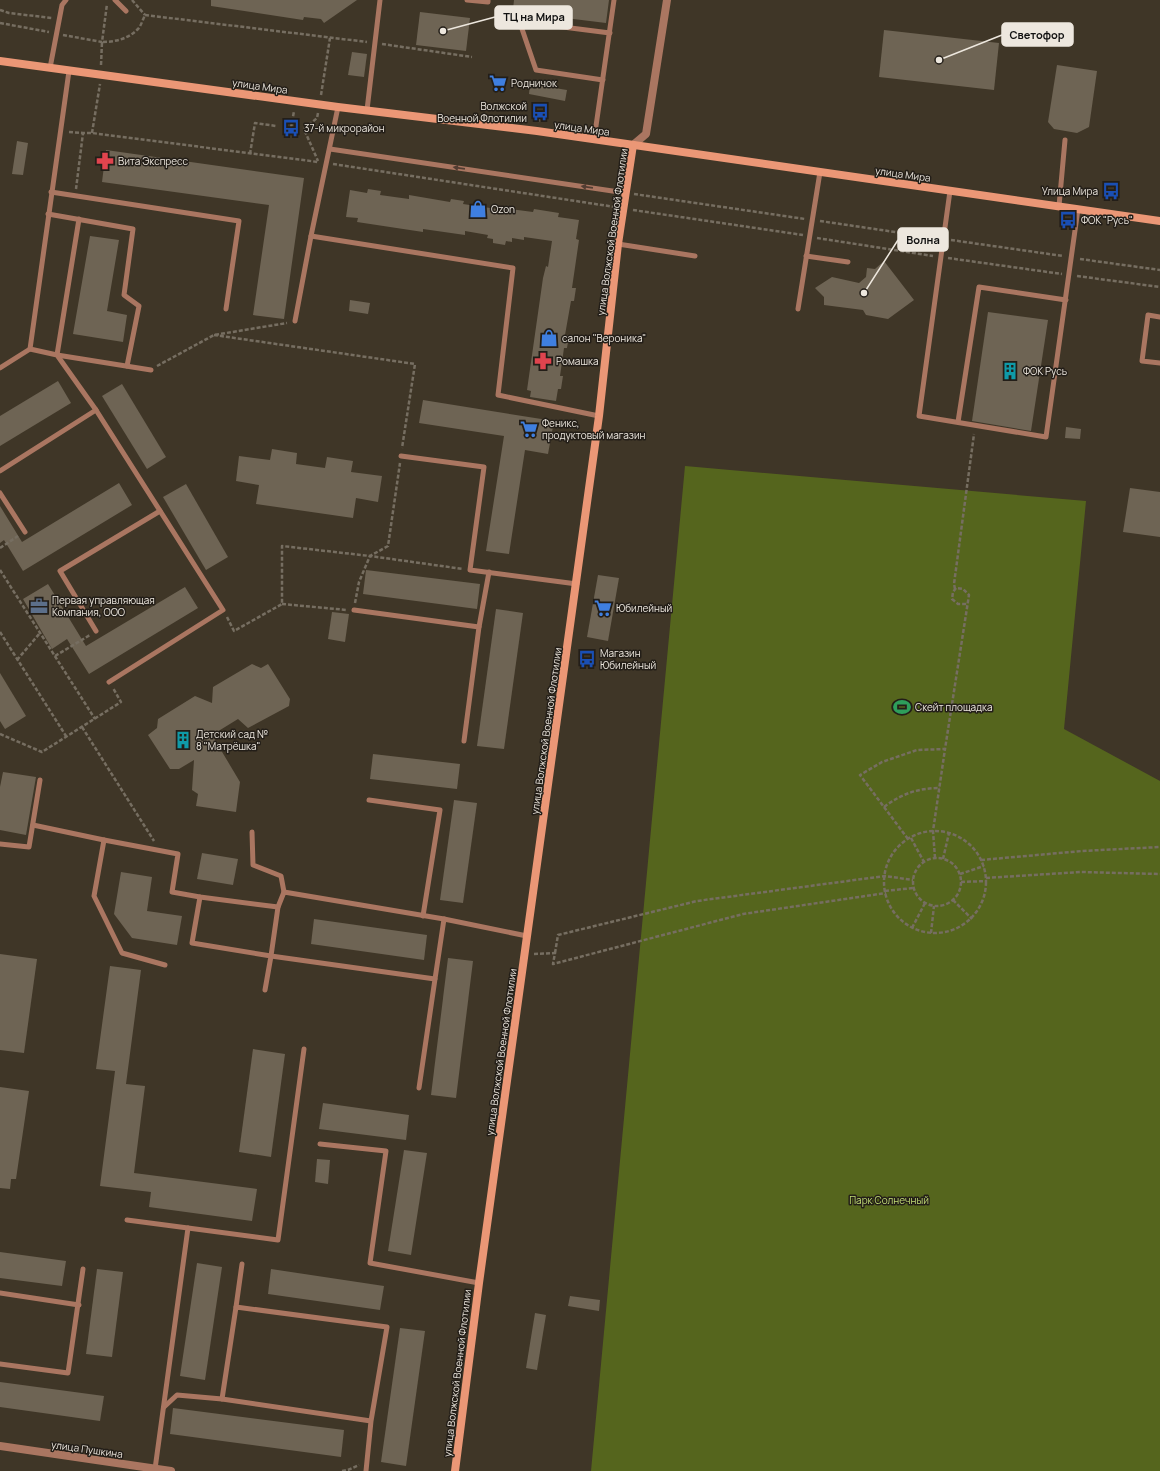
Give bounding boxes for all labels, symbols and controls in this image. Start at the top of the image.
callout: ТЦ на Мира [495,6,572,29]
text: ТЦ на Мира [503,9,565,24]
callout: Светофор [1002,23,1073,46]
text: Светофор [1009,27,1065,42]
supermarket icon: Родничок [488,73,508,93]
street label: улица Мира [231,75,289,97]
place label: Родничок [511,76,558,90]
place label: Волжской Военной Флотилии [437,99,527,125]
bus stop icon: Волжской Военной Флотилии [530,102,550,122]
street label: улица Мира [553,117,611,139]
bus stop icon: 37-й микрорайон [281,118,301,138]
place label: 37-й микрорайон [304,121,385,135]
street label: улица Волжской Военной Флотилии [593,148,631,316]
pharmacy icon: Вита Экспресс [95,151,115,171]
place label: Вита Экспресс [118,154,189,168]
street label: улица Мира [874,163,932,185]
one-way arrow [453,165,465,171]
bus stop icon: Улица Мира [1101,181,1121,201]
one-way arrow [581,184,593,190]
place label: Улица Мира [1042,184,1098,198]
shop icon: Ozon [468,199,488,219]
place label: Ozon [491,202,515,216]
bus stop icon: ФОК "Русь" [1058,210,1078,230]
place label: ФОК "Русь" [1081,213,1133,227]
callout: Волна [898,228,948,251]
text: Волна [906,232,940,247]
shop icon: салон "Вероника" [539,328,559,348]
place label: салон "Вероника" [562,331,646,345]
pharmacy icon: Ромашка [533,351,553,371]
place label: Ромашка [556,354,599,368]
building icon: ФОК Русь [1000,361,1020,381]
place label: ФОК Русь [1023,364,1067,378]
place label: Феникс, продуктовый магазин [542,416,646,442]
supermarket icon: Феникс, продуктовый магазин [519,419,539,439]
place label: Первая управляющая Компания, ООО [52,593,155,619]
office icon: Первая управляющая Компания, ООО [29,596,49,616]
supermarket icon: Юбилейный [593,598,613,618]
place label: Юбилейный [616,601,672,615]
place label: Магазин Юбилейный [600,646,656,672]
street label: улица Волжской Военной Флотилии [527,647,565,815]
bus stop icon: Магазин Юбилейный [577,649,597,669]
sports icon: Скейт площадка [892,697,912,717]
place label: Скейт площадка [915,700,993,714]
place label: Детский сад № 8 "Матрёшка" [196,727,268,753]
building icon: Детский сад № 8 "Матрёшка" [173,730,193,750]
street label: улица Волжской Военной Флотилии [482,968,520,1136]
park label: Парк Солнечный [849,1193,929,1207]
street label: улица Волжской Военной Флотилии [440,1288,474,1458]
street label: улица Пушкина [50,1437,124,1461]

